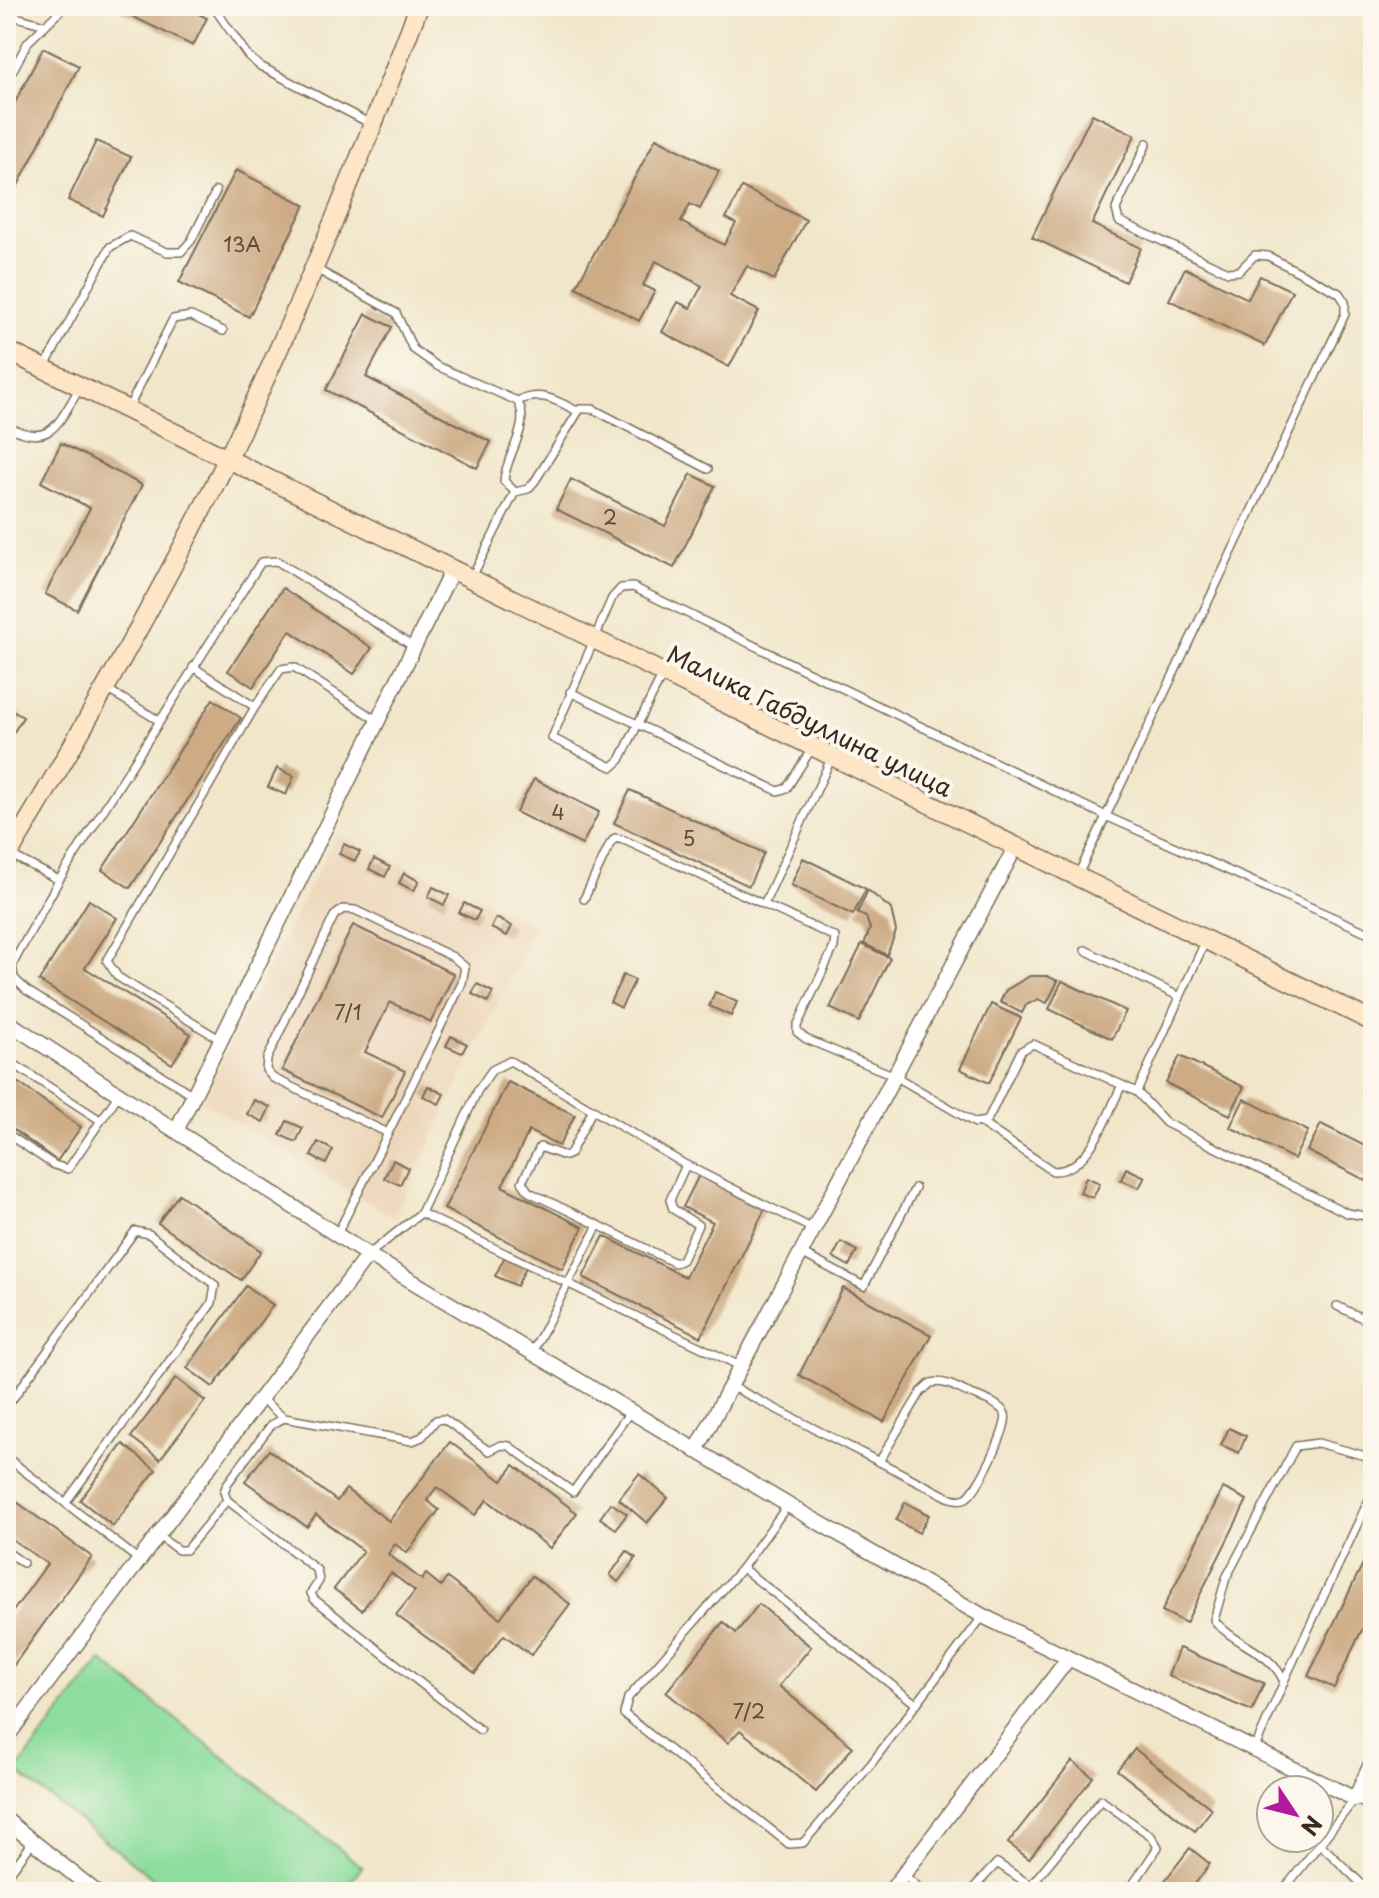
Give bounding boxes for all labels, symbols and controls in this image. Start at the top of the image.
house number: 13А [223,229,261,259]
house number: 2 [603,502,617,532]
street label: Малика Габдуллина улица [661,635,959,805]
house number: 4 [551,797,565,827]
house number: 5 [683,823,695,853]
house number: 7/1 [334,997,362,1027]
house number: 7/2 [733,1696,765,1726]
north arrow [1255,1774,1335,1854]
text: N [1294,1810,1331,1843]

